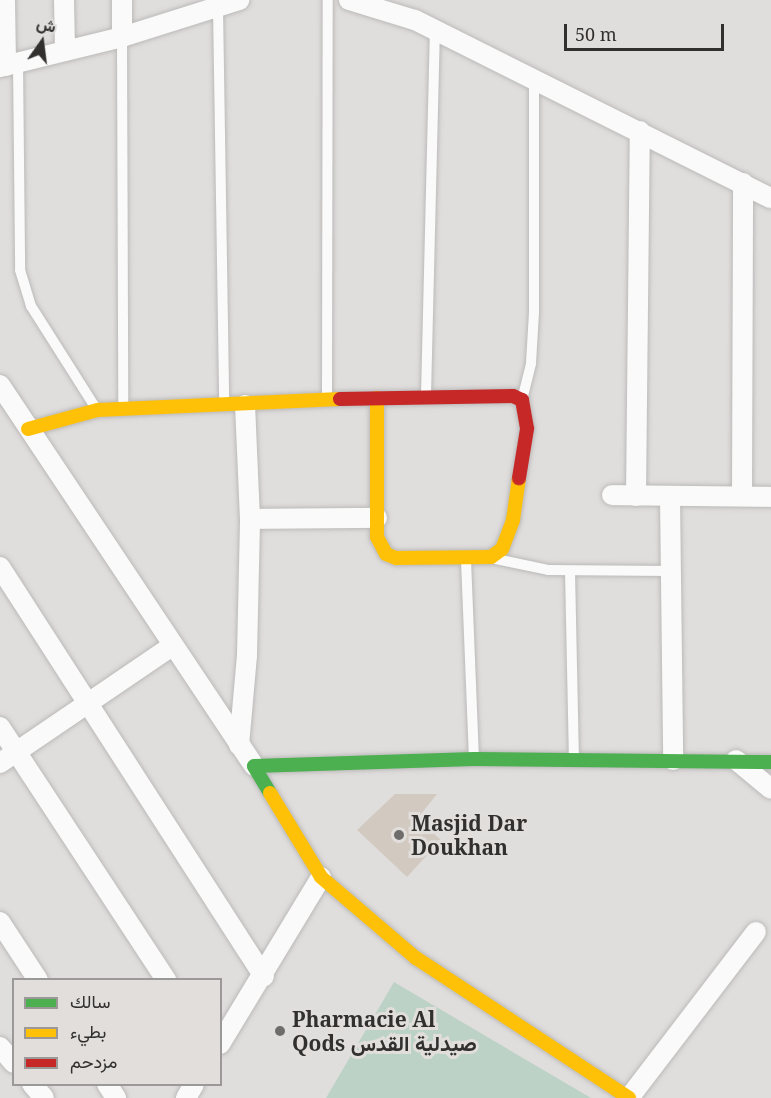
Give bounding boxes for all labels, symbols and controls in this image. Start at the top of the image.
north arrow [12,12,72,72]
text: ش [34,12,58,38]
scale bar [567,12,728,50]
text: 50 m [575,22,617,46]
place label: Masjid Dar Doukhan [411,810,527,860]
marker: Masjid Dar Doukhan [392,828,406,842]
legend [12,978,222,1086]
text: سالك [70,989,110,1013]
place label: Pharmacie Al Qods صيدلية القدس [292,1006,477,1056]
text: بطيء [70,1019,106,1043]
marker: Pharmacie Al Qods صيدلية القدس [273,1024,287,1038]
text: مزدحم [70,1049,117,1073]

